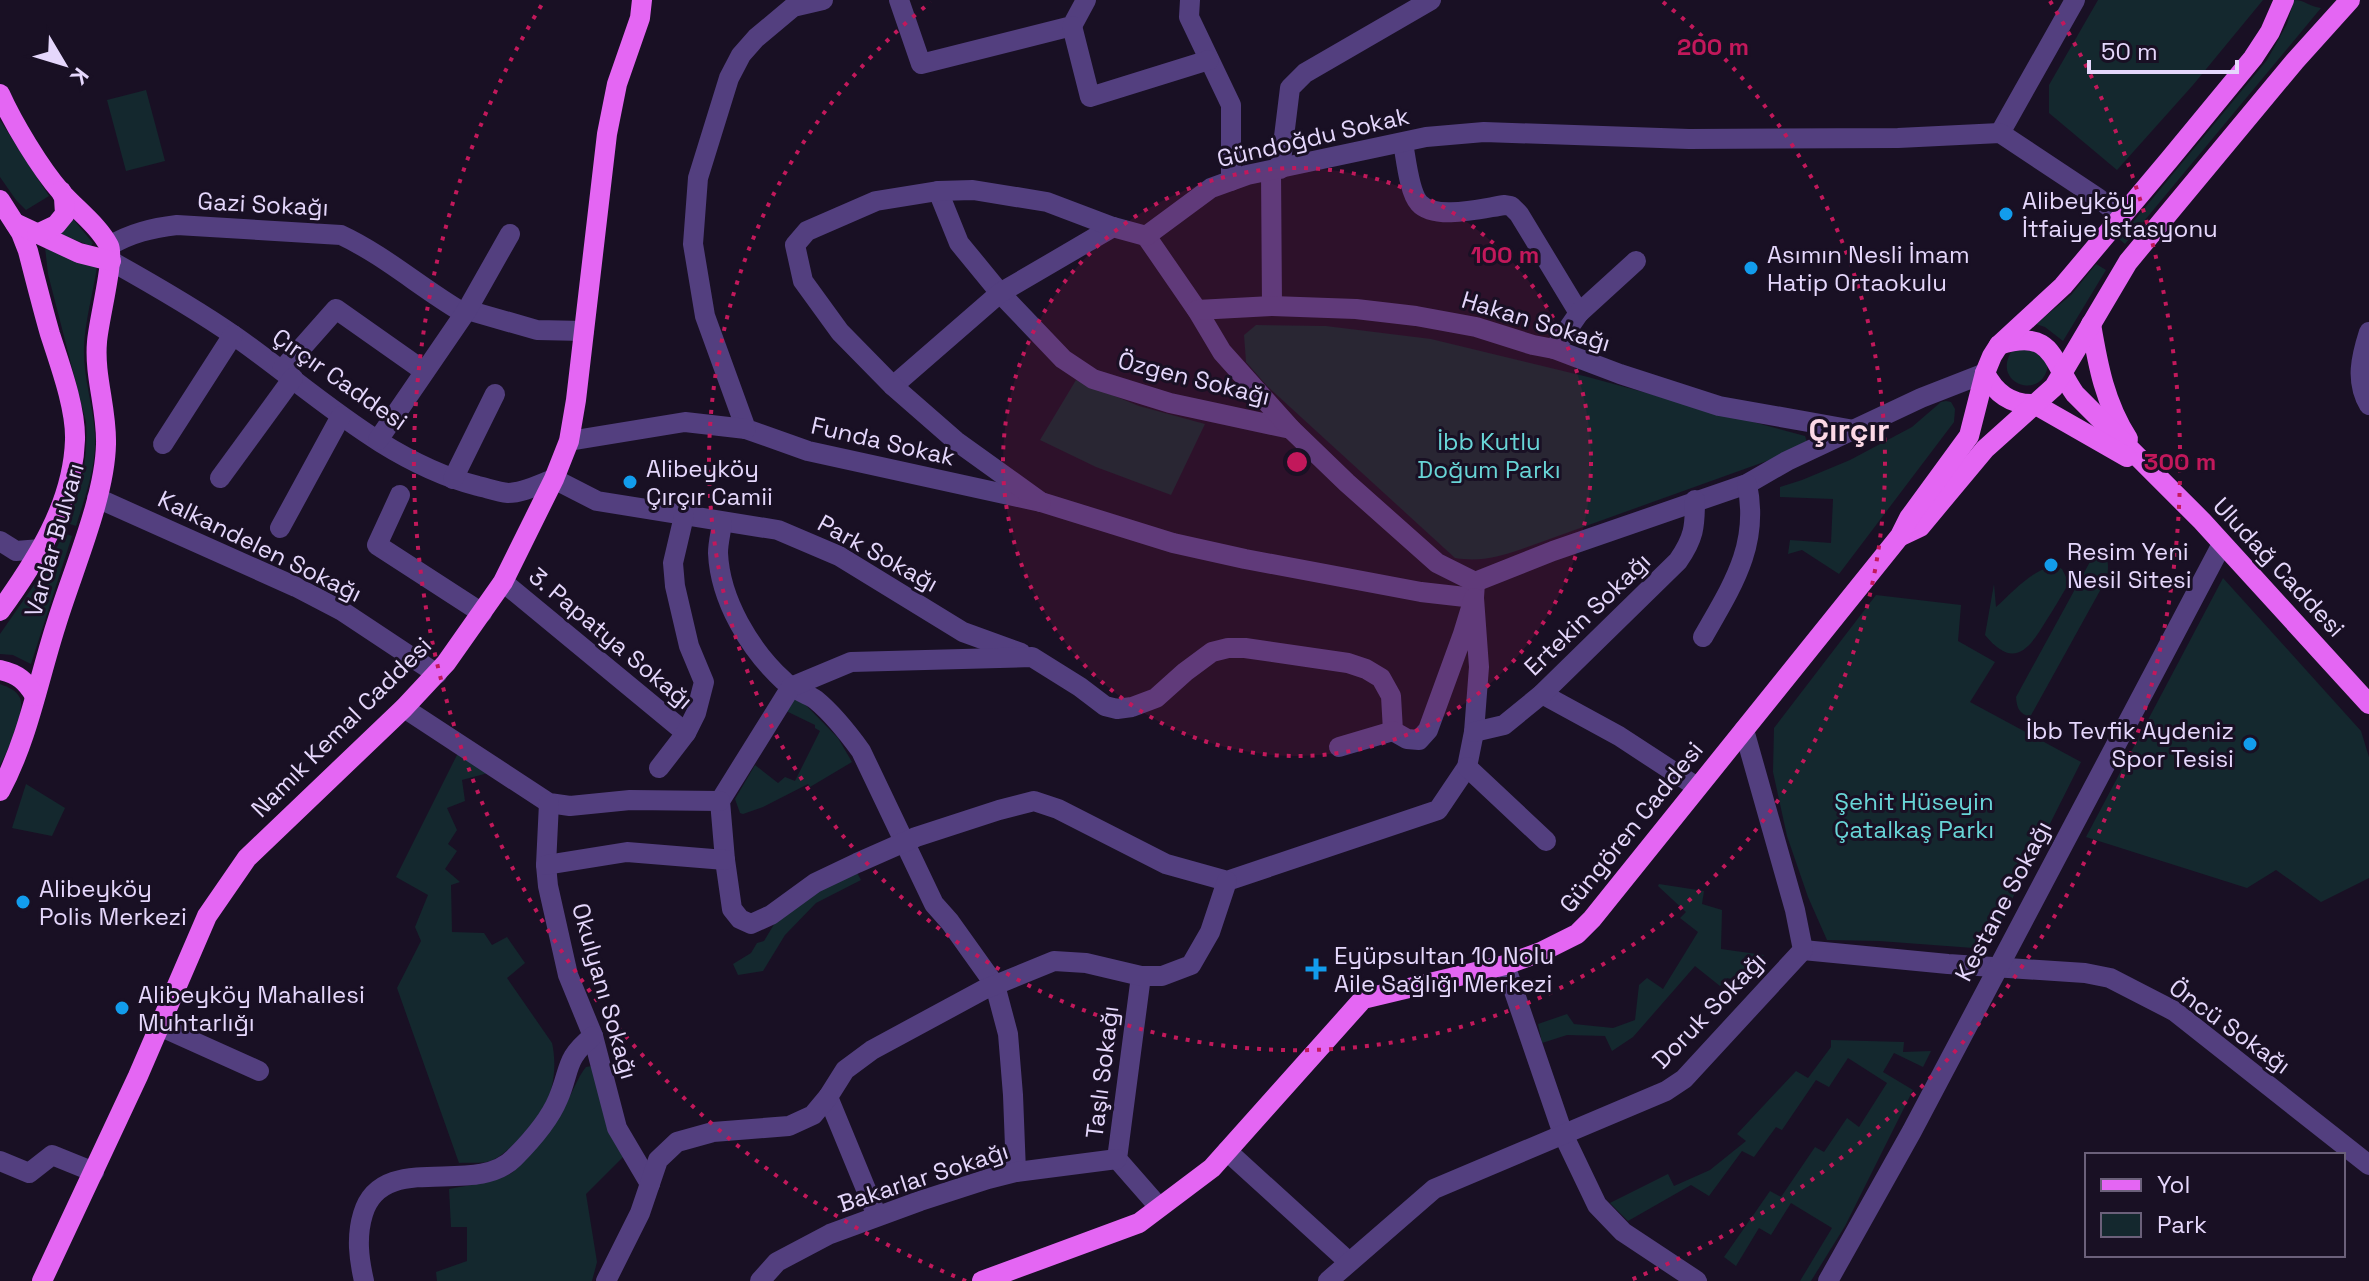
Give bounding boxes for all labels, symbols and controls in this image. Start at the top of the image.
north arrow [24,24,104,104]
scale bar [2089,24,2237,74]
text: 200 m [1677,31,1749,62]
text: 50 m [2101,36,2158,67]
text: K [64,62,95,91]
street label: Gündoğdu Sokak [1214,100,1412,174]
street label: Gazi Sokağı [197,185,329,223]
place label: Alibeyköy İtfaiye İstasyonu [2022,185,2218,244]
marker: Alibeyköy İtfaiye İstasyonu [1997,205,2015,223]
text: 100 m [1471,239,1539,270]
place label: Asımın Nesli İmam Hatip Ortaokulu [1767,239,1970,298]
marker: Asımın Nesli İmam Hatip Ortaokulu [1742,259,1760,277]
street label: Hakan Sokağı [1458,284,1614,358]
street label: Çırçır Caddesi [266,321,414,437]
street label: Özgen Sokağı [1115,344,1273,412]
street label: Funda Sokak [808,409,958,473]
district label: Çırçır [1808,410,1890,450]
park label: İbb Kutlu Doğum Parkı [1417,426,1561,485]
text: 300 m [2144,446,2216,477]
centre of rings [1283,448,1311,476]
place label: Alibeyköy Çırçır Camii [646,453,773,512]
street label: Vardar Bulvarı [17,459,91,621]
marker: Alibeyköy Çırçır Camii [621,473,639,491]
street label: Kalkandelen Sokağı [153,483,367,609]
street label: Uludağ Caddesi [2206,491,2352,643]
street label: Park Sokağı [812,507,944,599]
place label: Resim Yeni Nesil Sitesi [2067,536,2192,595]
street label: Ertekin Sokağı [1517,546,1657,682]
marker: Resim Yeni Nesil Sitesi [2042,556,2060,574]
street label: 3. Papatya Sokağı [523,560,699,716]
street label: Namık Kemal Caddesi [244,630,438,824]
place label: İbb Tevfik Aydeniz Spor Tesisi [2026,715,2234,774]
street label: Güngören Caddesi [1552,735,1710,919]
marker: İbb Tevfik Aydeniz Spor Tesisi [2241,735,2259,753]
park label: Şehit Hüseyin Çatalkaş Parkı [1834,786,1994,845]
street label: Kestane Sokağı [1948,815,2058,987]
place label: Alibeyköy Polis Merkezi [39,873,187,932]
marker: Alibeyköy Polis Merkezi [14,893,32,911]
street label: Okulyanı Sokağı [565,899,645,1083]
place label: Eyüpsultan 10 Nolu Aile Sağlığı Merkezi [1334,940,1554,999]
street label: Doruk Sokağı [1646,945,1772,1075]
marker: Eyüpsultan 10 Nolu Aile Sağlığı Merkezi [1305,958,1327,980]
street label: Öncü Sokağı [2163,971,2297,1081]
place label: Alibeyköy Mahallesi Muhtarlığı [138,979,365,1038]
marker: Alibeyköy Mahallesi Muhtarlığı [113,999,131,1017]
street label: Taşlı Sokağı [1078,1004,1126,1140]
street label: Bakarlar Sokağı [834,1135,1012,1219]
legend [2085,1153,2345,1257]
text: Yol [2157,1169,2190,1200]
text: Park [2157,1209,2207,1240]

